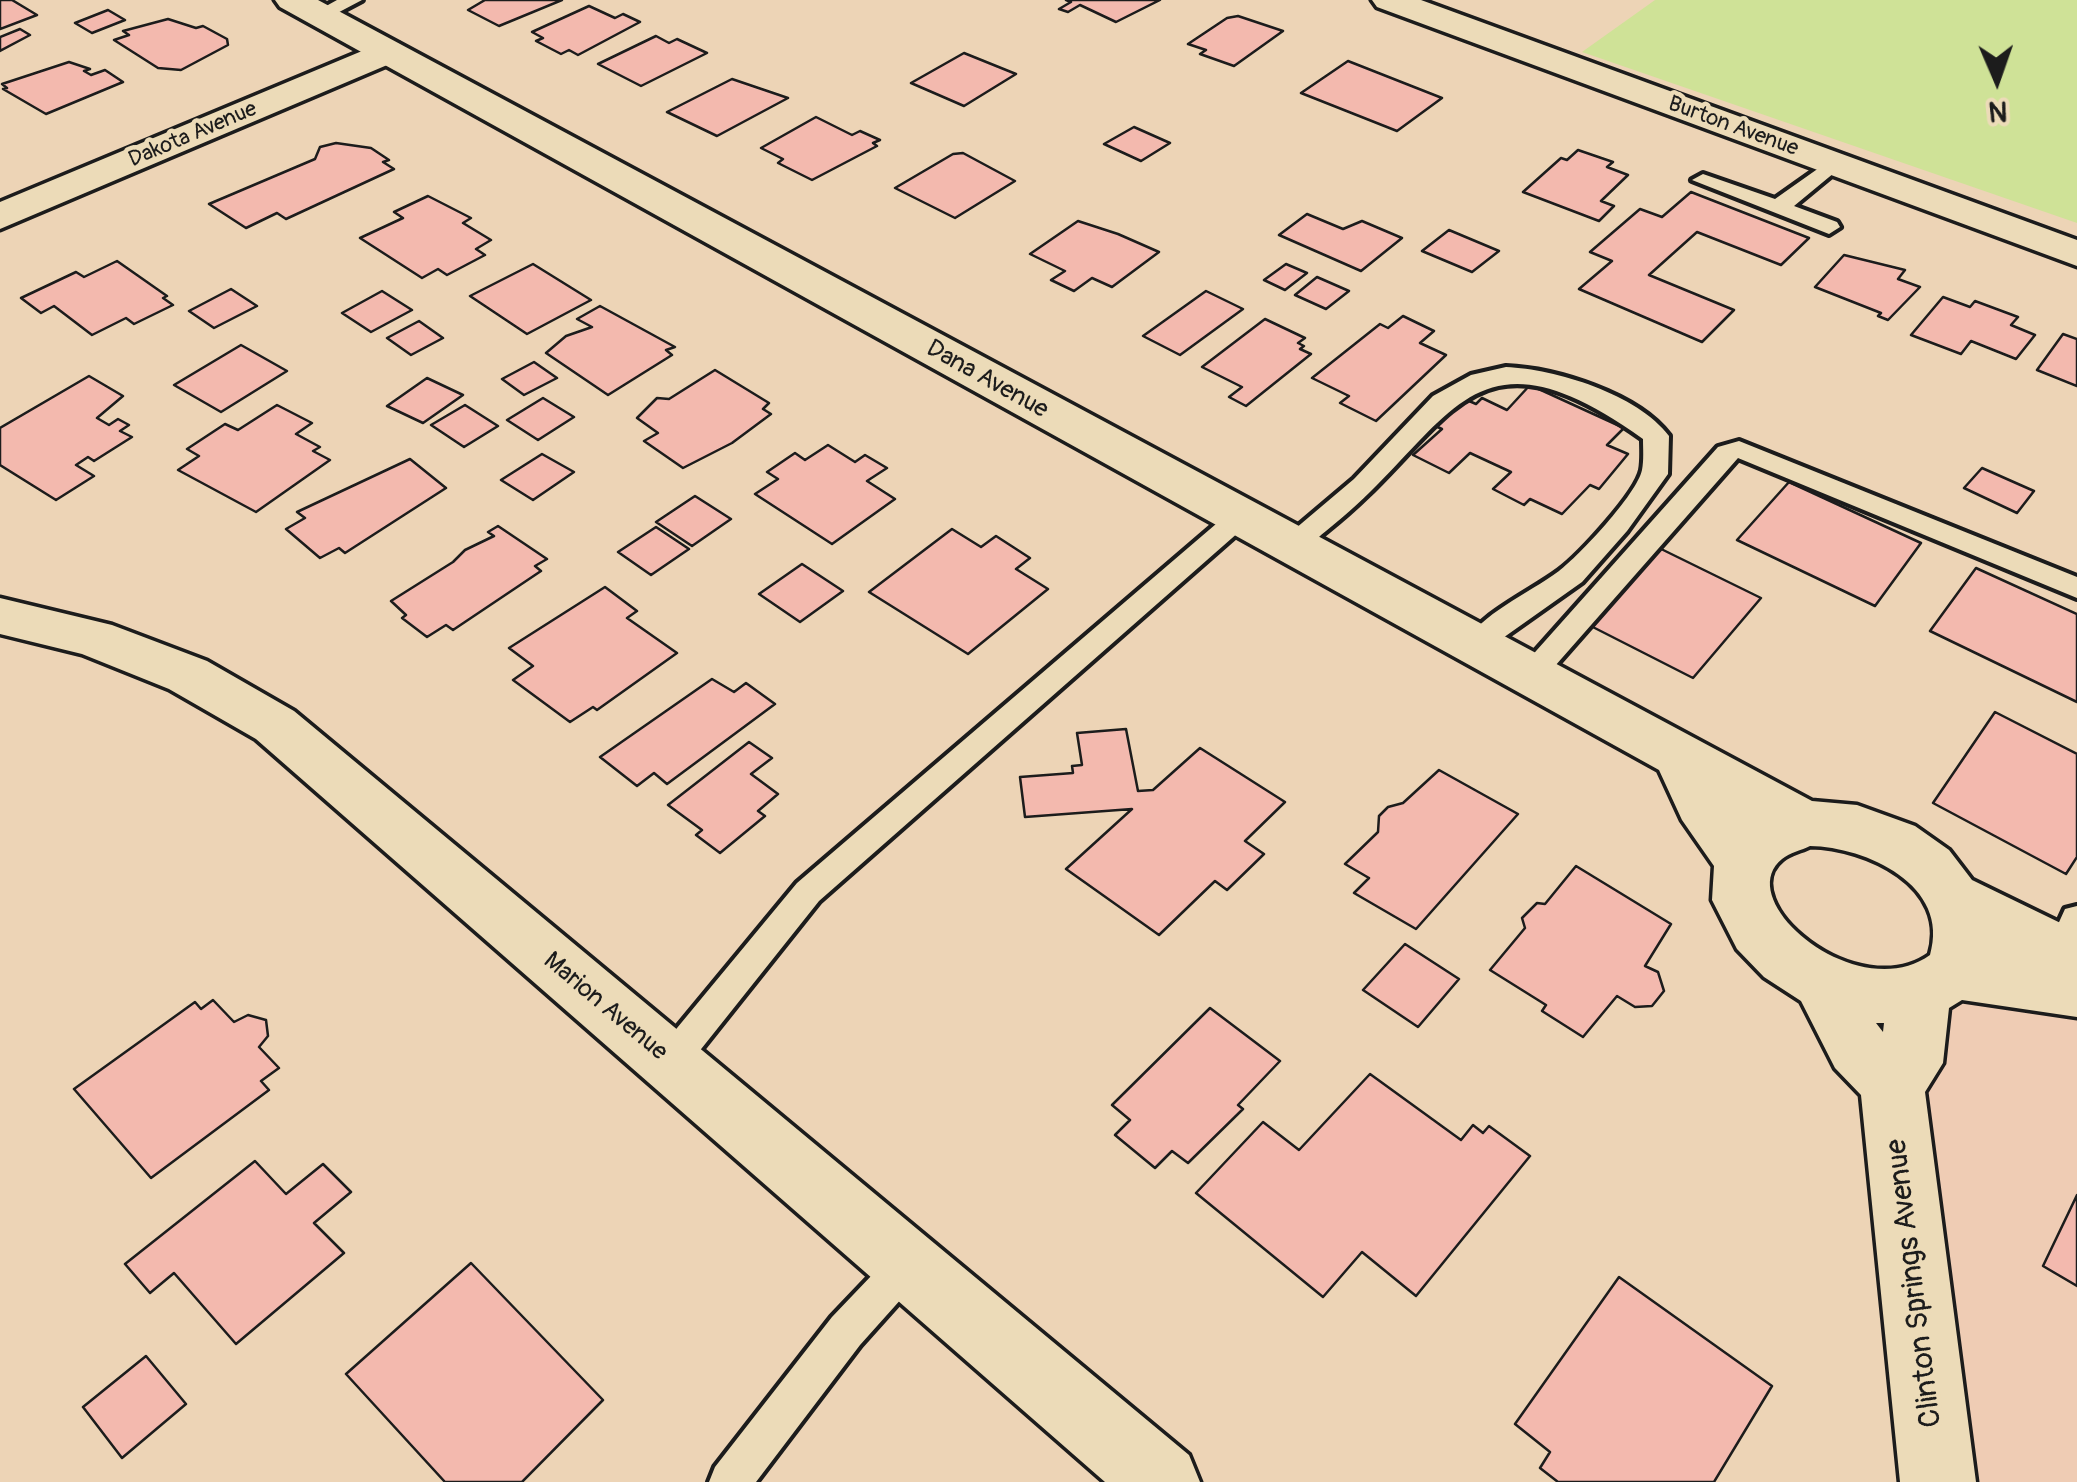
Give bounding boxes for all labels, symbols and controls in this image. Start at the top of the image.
north arrow [1947,30,2047,130]
street label: Burton Avenue [1664,91,1802,163]
text: N [1988,93,2008,128]
street label: Dakota Avenue [125,96,261,174]
street label: Dana Avenue [921,334,1053,426]
street label: Marion Avenue [537,946,673,1068]
street label: Clinton Springs Avenue [1879,1137,1951,1429]

